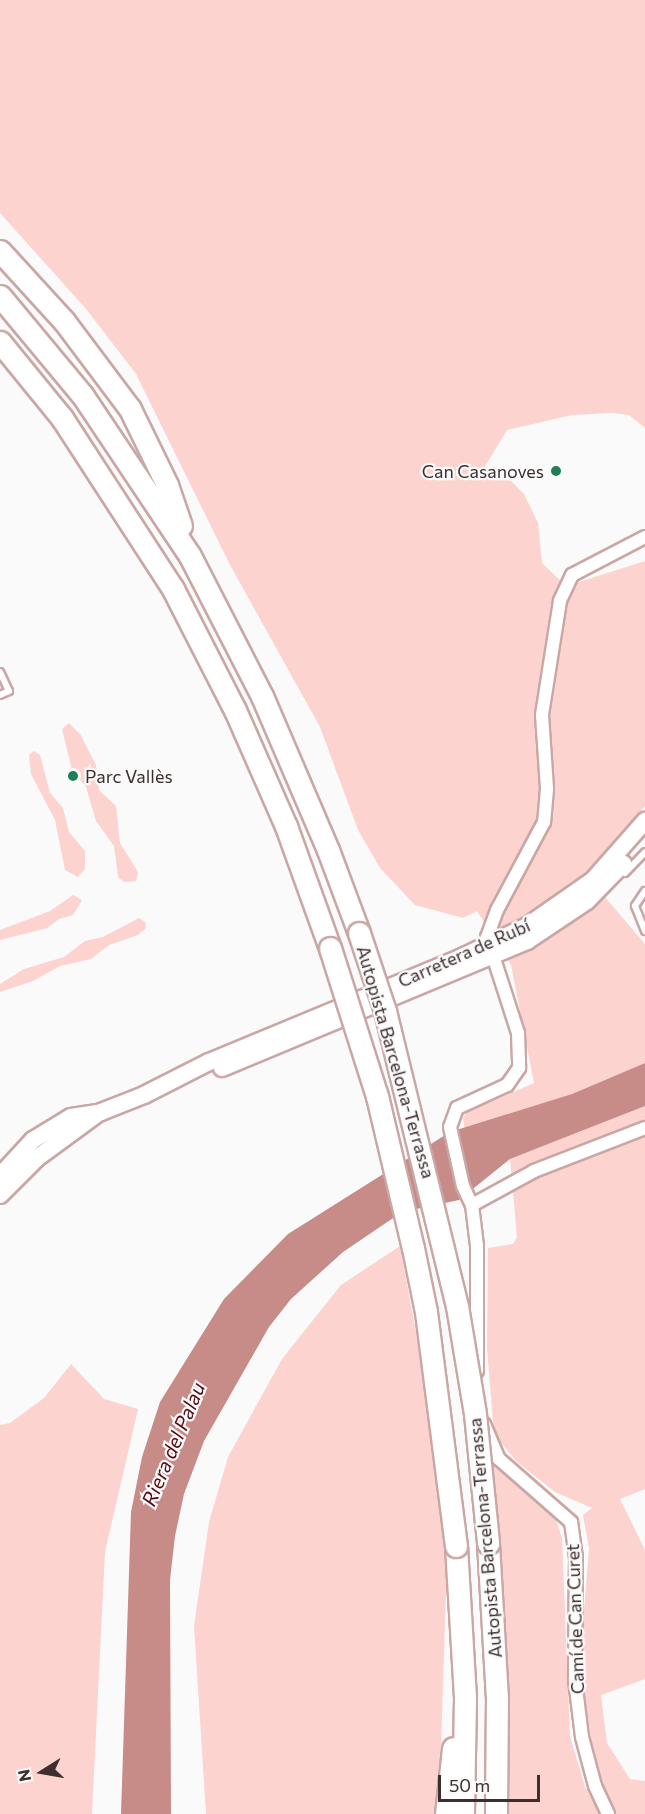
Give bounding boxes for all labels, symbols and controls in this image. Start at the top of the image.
place label: Can Casanoves [422,460,544,482]
marker: Can Casanoves [549,464,563,478]
place label: Parc Vallès [85,765,173,787]
marker: Parc Vallès [66,769,80,783]
street label: Carretera de Rubí [395,914,533,992]
street label: Autopista Barcelona-Terrassa [352,943,440,1181]
water label: Riera del Palau [136,1379,210,1509]
street label: Autopista Barcelona-Terrassa [464,1417,506,1659]
street label: Camí de Can Curet [562,1543,588,1695]
north arrow [12,1742,72,1802]
scale bar [441,1763,543,1801]
text: N [13,1768,34,1783]
text: 50 m [449,1774,490,1796]

